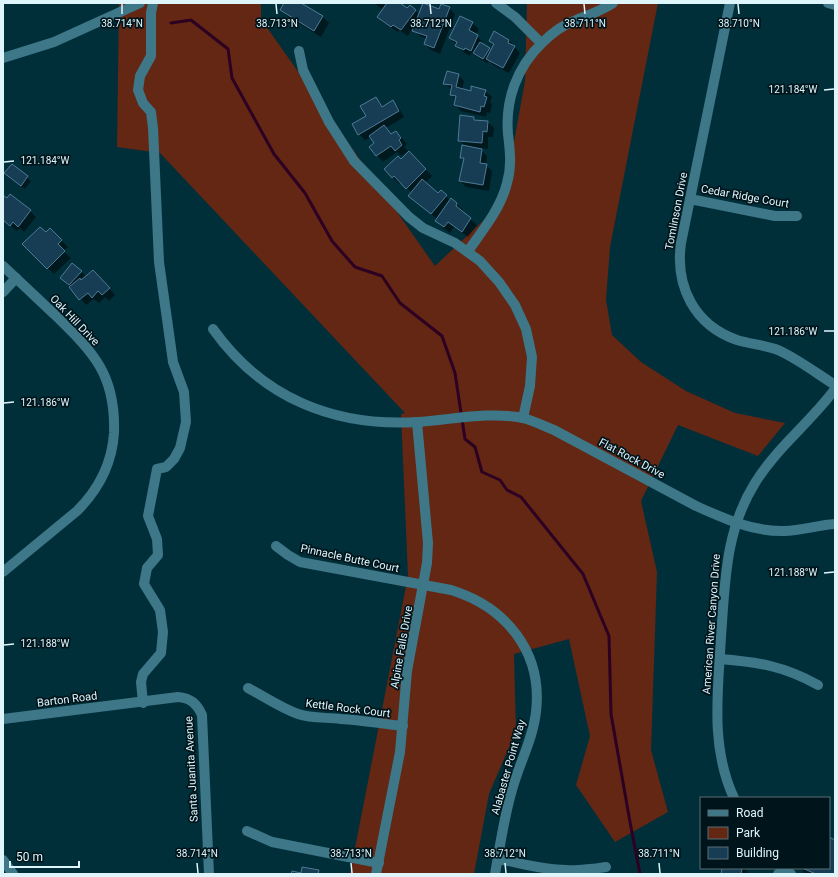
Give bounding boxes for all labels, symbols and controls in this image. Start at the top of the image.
text: 38.714°N [101,18,143,29]
text: 38.713°N [256,18,298,29]
text: 38.712°N [410,18,452,29]
text: 38.711°N [564,18,606,29]
text: 38.710°N [718,18,760,29]
text: 121.184°W [769,84,818,95]
text: 121.184°W [21,155,70,166]
street label: Tomlinson Drive [663,171,690,251]
street label: Cedar Ridge Court [700,182,790,211]
street label: Oak Hill Drive [47,292,102,348]
text: 121.186°W [769,326,818,337]
text: 121.186°W [21,397,70,408]
street label: Flat Rock Drive [597,436,667,481]
street label: Pinnacle Butte Court [299,542,401,575]
street label: American River Canyon Drive [700,553,723,695]
text: 121.188°W [769,567,818,578]
street label: Alpine Falls Drive [388,605,415,689]
text: 121.188°W [21,638,70,649]
street label: Barton Road [36,689,98,710]
street label: Kettle Rock Court [305,697,391,720]
street label: Santa Juanita Avenue [182,716,201,822]
street label: Alabaster Point Way [489,717,529,816]
legend [700,797,830,869]
text: Road [736,806,764,820]
text: Park [736,826,761,840]
scale bar [10,843,79,869]
text: Building [736,846,779,860]
text: 38.714°N [176,848,218,859]
text: 38.713°N [330,848,372,859]
text: 38.712°N [484,848,526,859]
text: 38.711°N [638,848,680,859]
text: 50 m [16,850,43,864]

